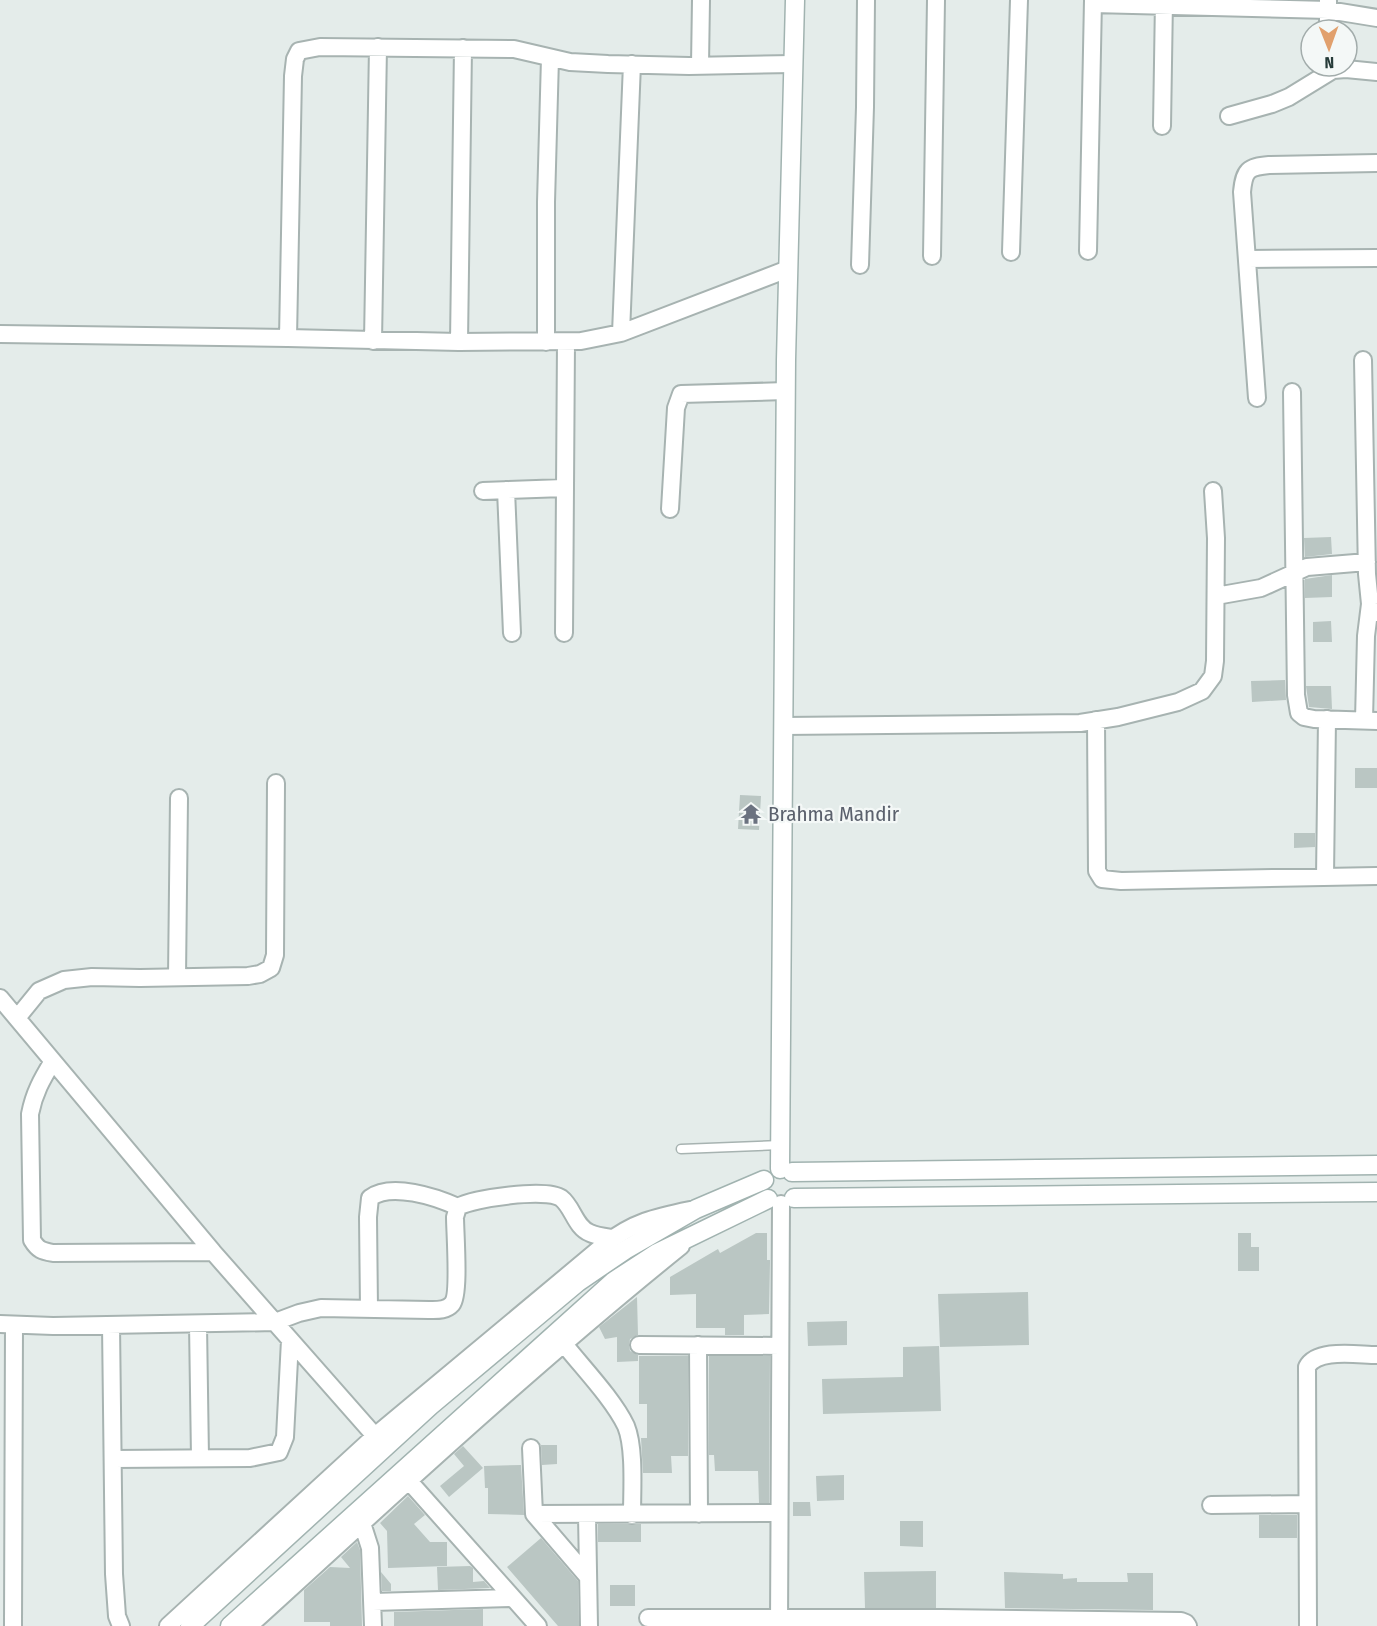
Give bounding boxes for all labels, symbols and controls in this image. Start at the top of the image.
north arrow [1299,18,1359,78]
text: N [1324,53,1334,72]
place label: Brahma Mandir [768,801,900,827]
temple icon: Brahma Mandir [739,802,763,826]

